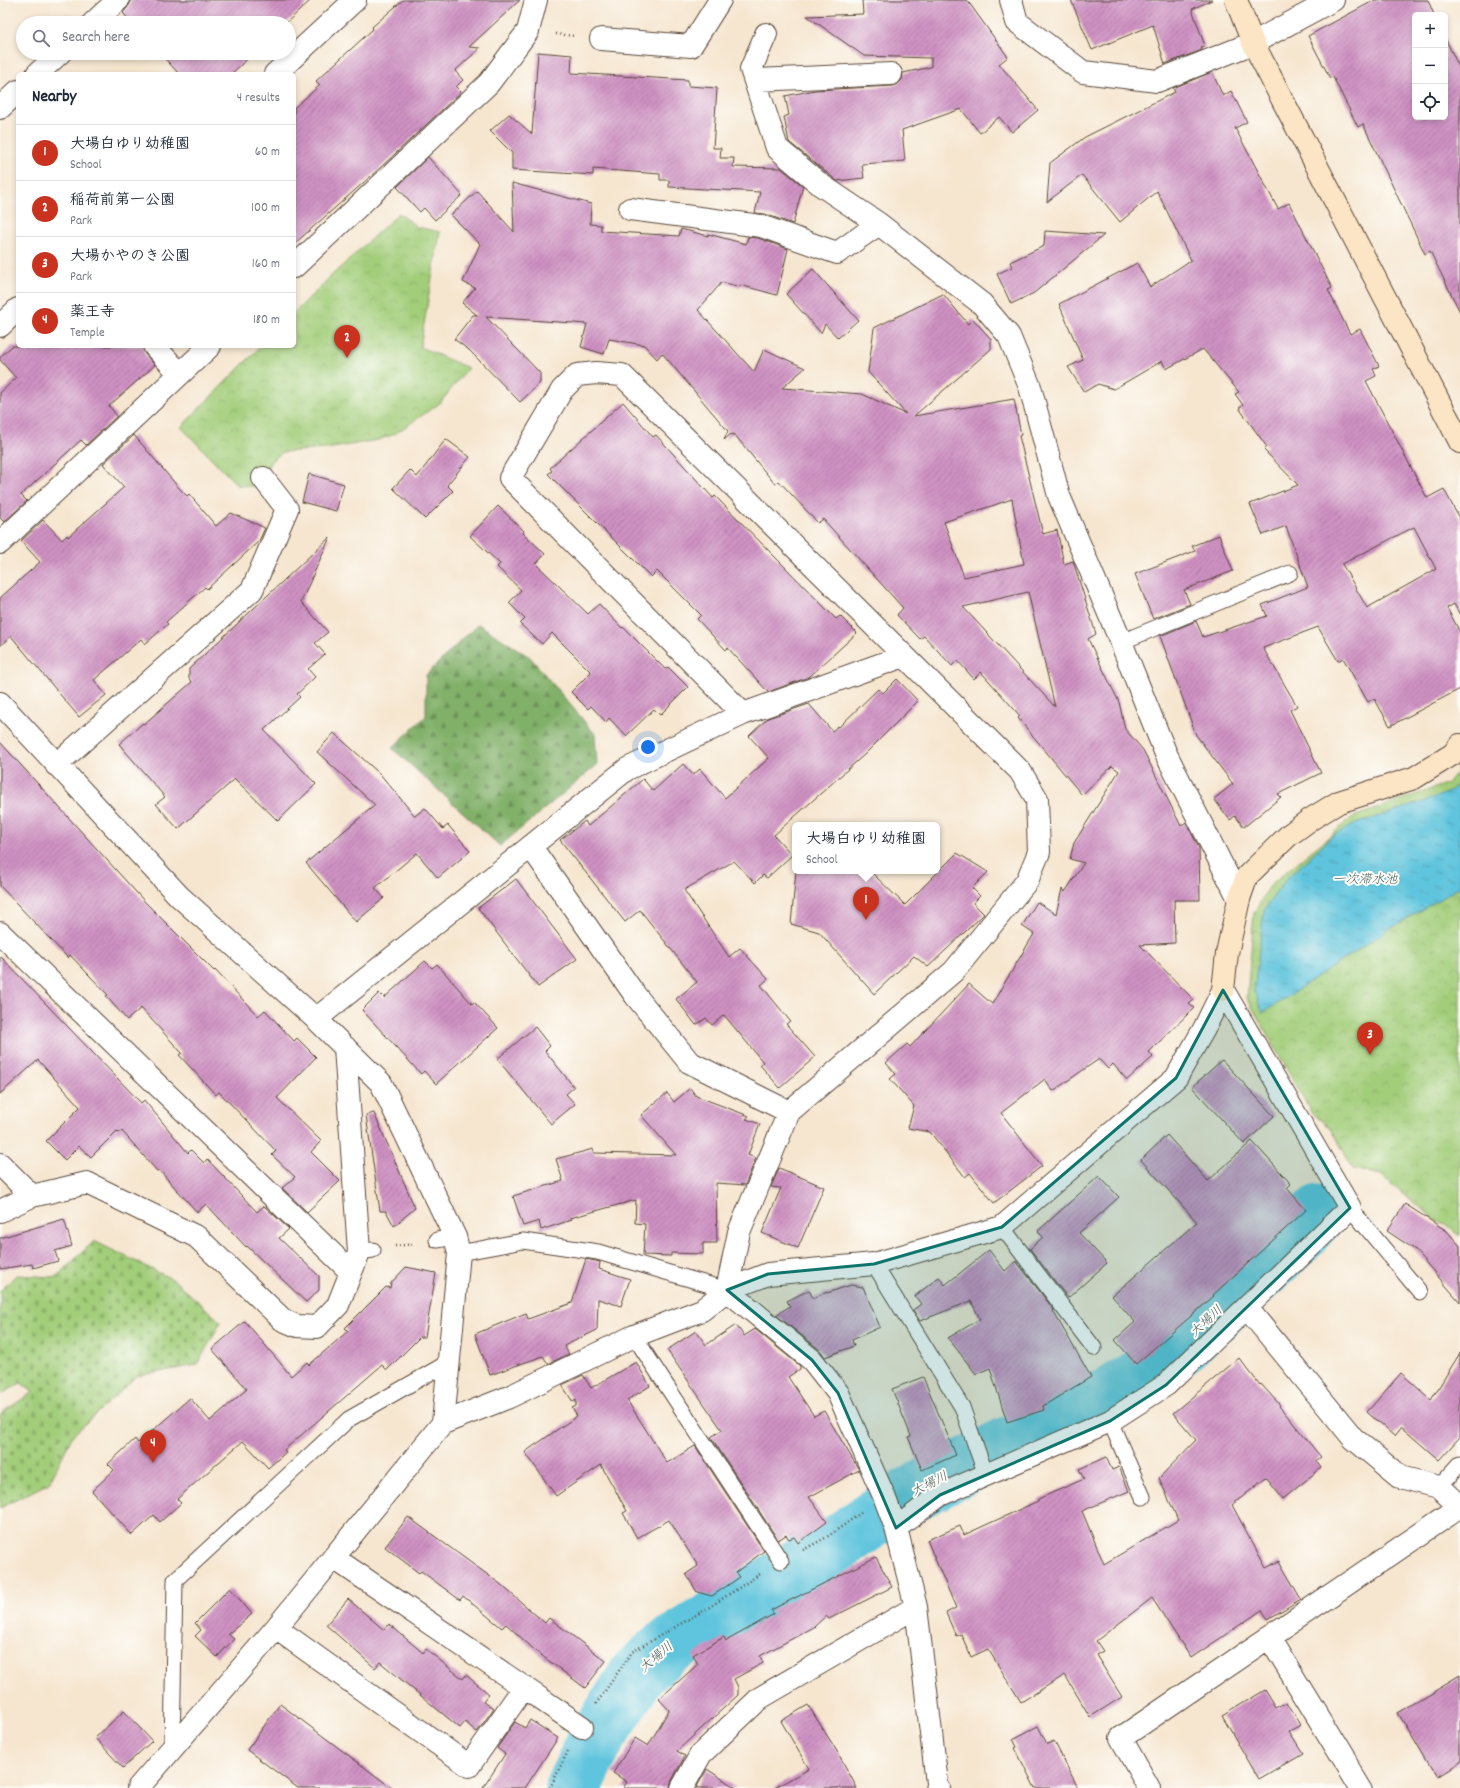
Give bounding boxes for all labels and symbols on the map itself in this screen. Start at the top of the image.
pin: 2 [334,325,360,358]
your location [638,737,658,757]
water label: 一次滞水池 [1332,871,1398,890]
pin: 1 [853,887,879,920]
pin: 3 [1357,1022,1383,1055]
water label: 大場川 [1186,1302,1228,1342]
pin: 4 [140,1430,166,1463]
water label: 大場川 [908,1468,952,1502]
water label: 大場川 [636,1638,678,1678]

